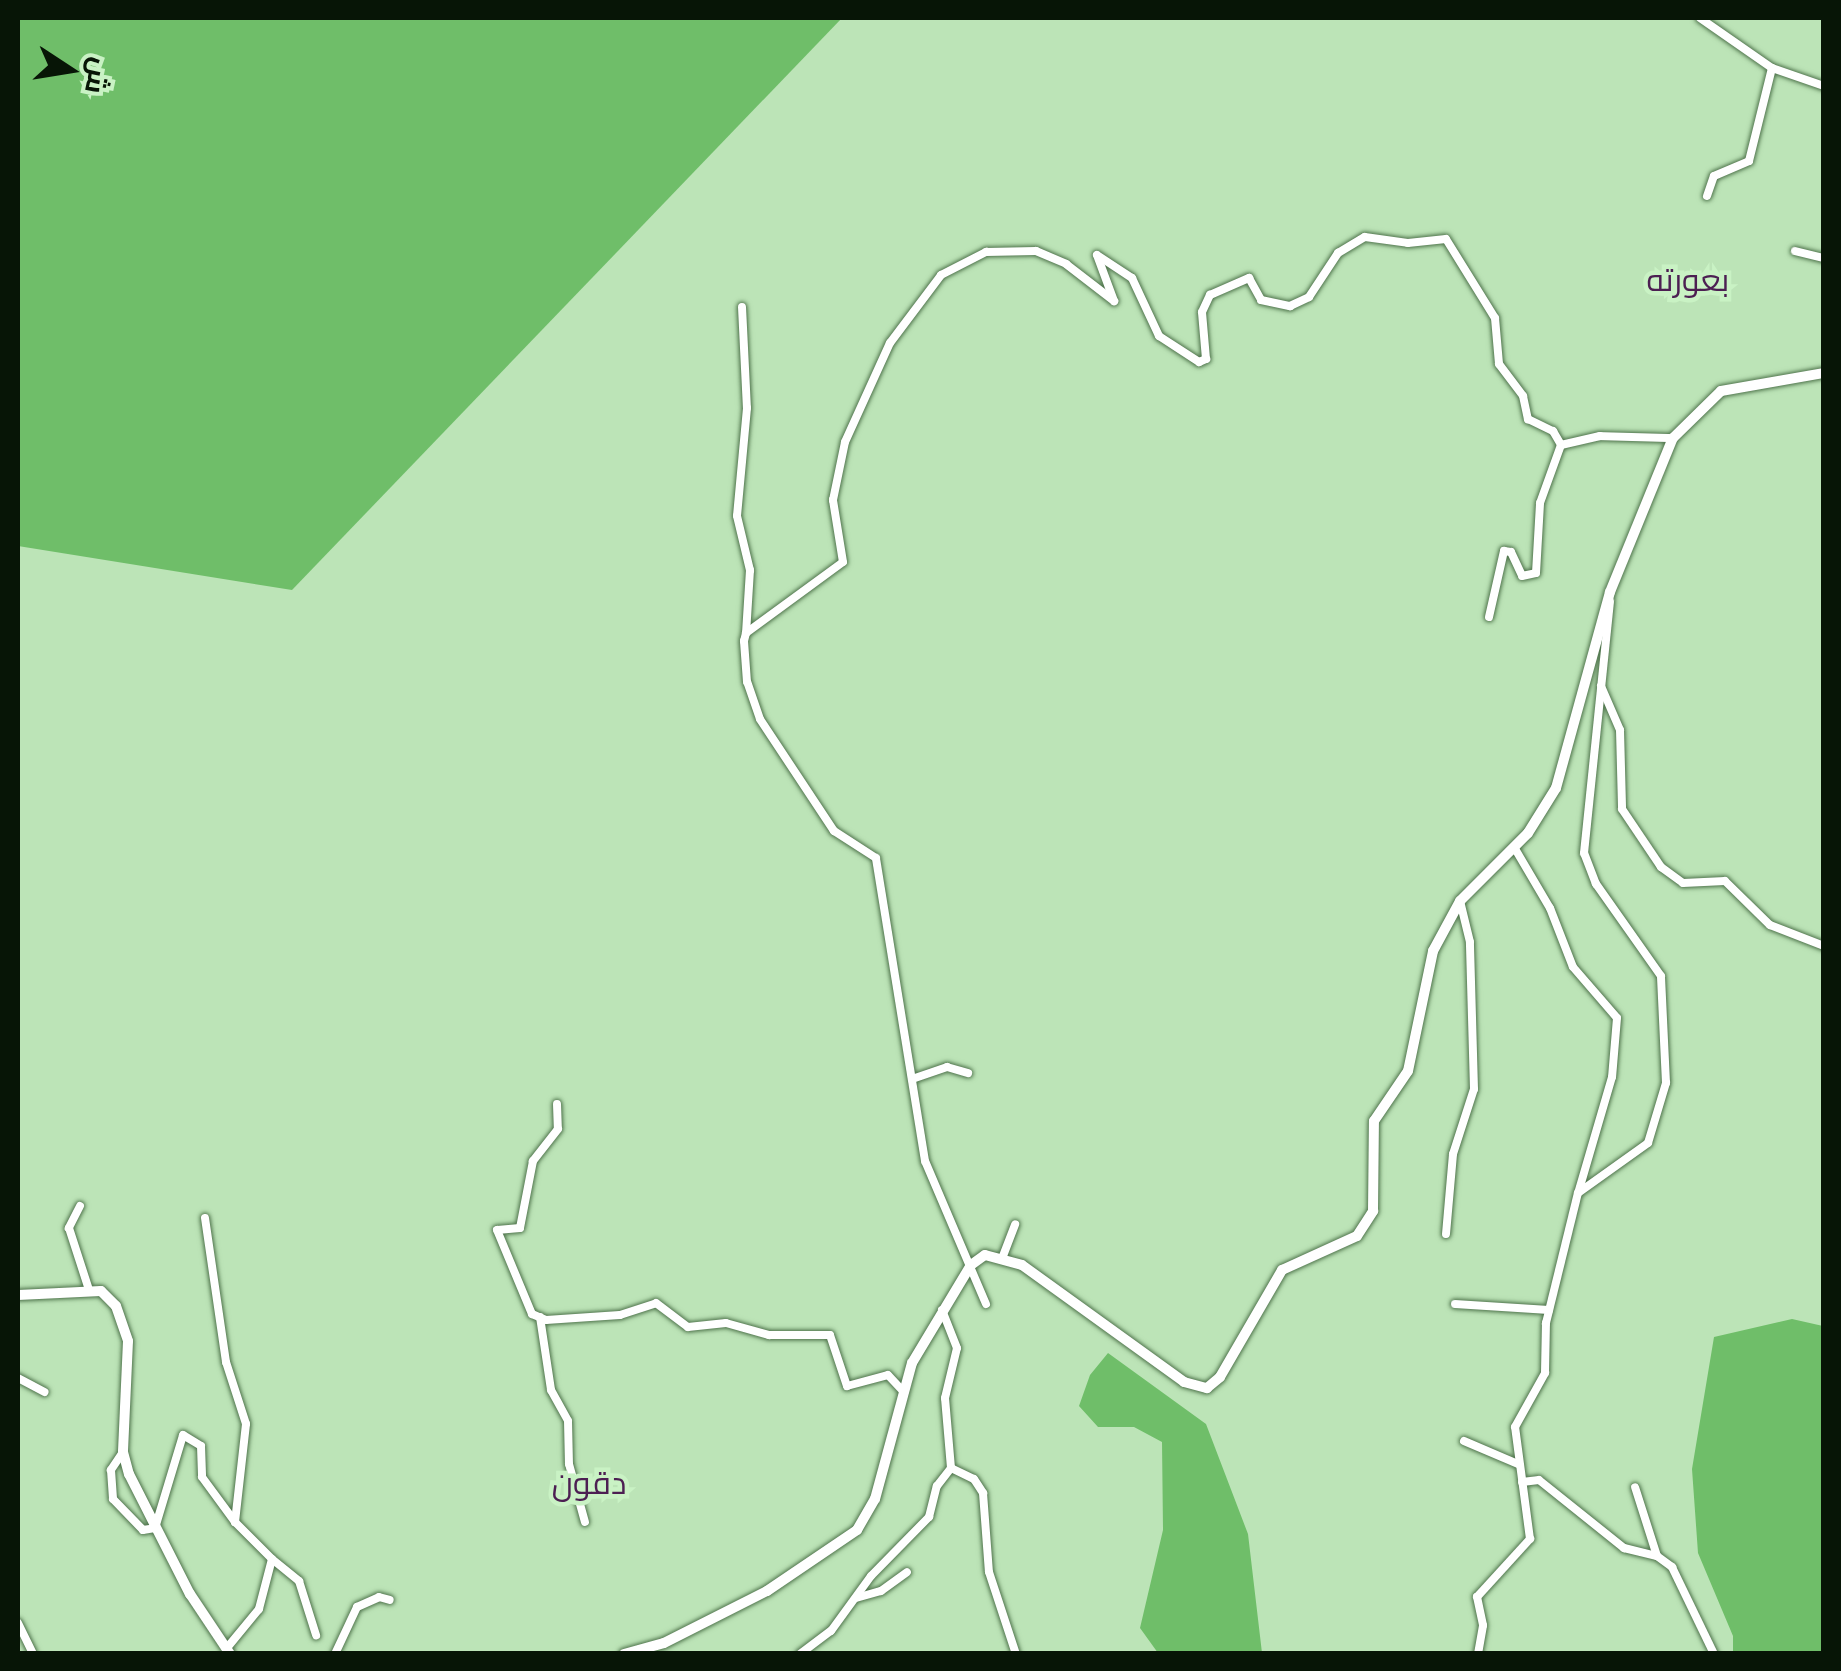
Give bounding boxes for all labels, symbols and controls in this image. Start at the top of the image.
north arrow [20,20,120,120]
text: ش [77,55,122,98]
district label: بعورته [1647,260,1729,298]
district label: دقون [552,1463,626,1501]

